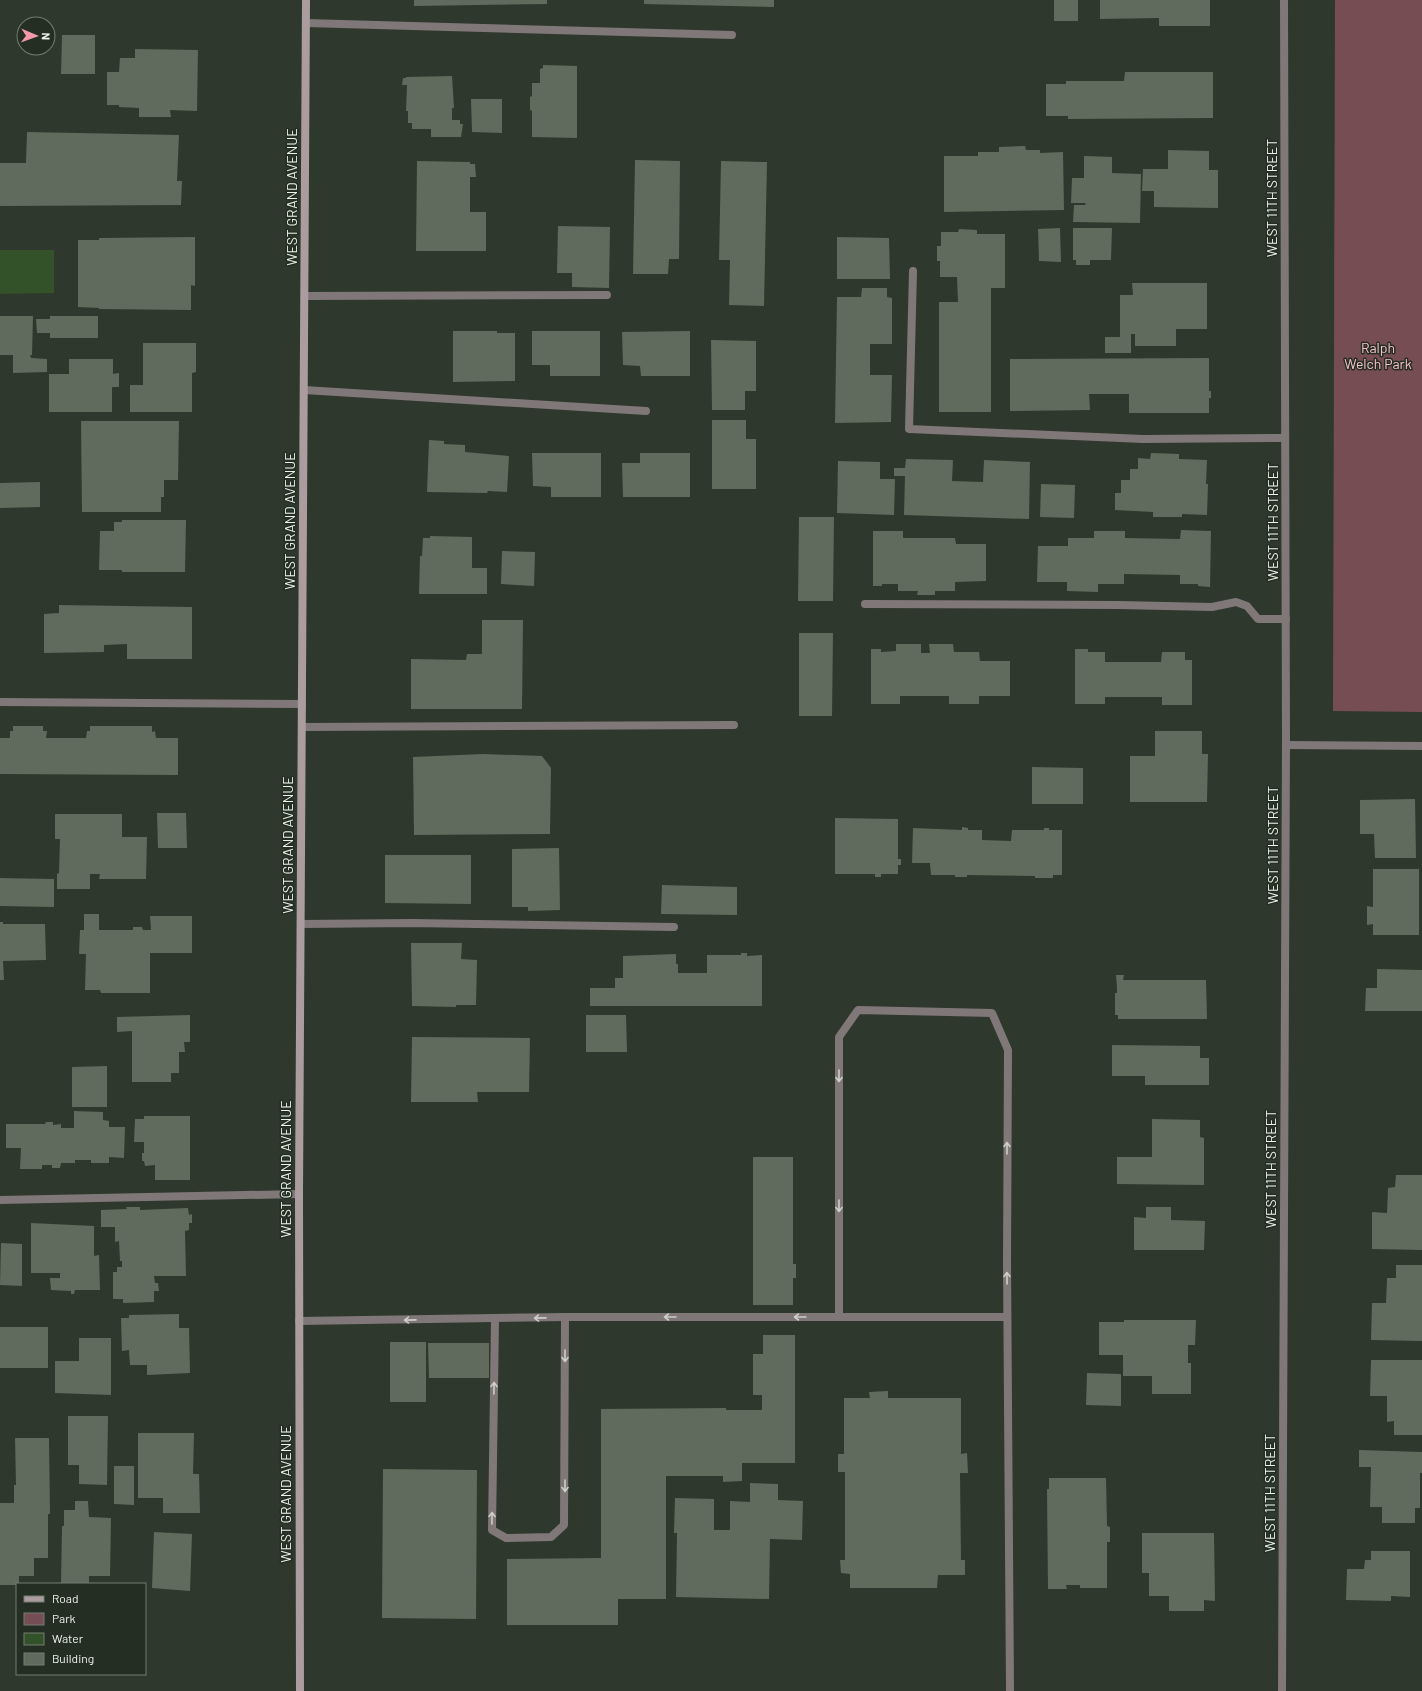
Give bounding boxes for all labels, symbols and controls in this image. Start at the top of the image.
north arrow [16,16,56,56]
text: N [40,32,53,40]
street label: WEST GRAND AVENUE [283,128,300,266]
street label: WEST 11TH STREET [1263,139,1280,257]
park label: Ralph Welch Park [1344,339,1412,372]
street label: WEST GRAND AVENUE [281,452,298,590]
street label: WEST 11TH STREET [1264,463,1281,581]
street label: WEST GRAND AVENUE [279,776,296,914]
street label: WEST 11TH STREET [1264,786,1281,904]
one-way arrow [835,1069,843,1082]
street label: WEST GRAND AVENUE [277,1100,294,1238]
street label: WEST 11TH STREET [1262,1110,1279,1228]
one-way arrow [1003,1142,1011,1155]
one-way arrow [835,1199,843,1212]
one-way arrow [1003,1272,1011,1285]
one-way arrow [664,1313,677,1321]
one-way arrow [794,1313,807,1321]
one-way arrow [534,1314,547,1322]
one-way arrow [404,1316,417,1324]
one-way arrow [561,1349,569,1362]
one-way arrow [490,1382,498,1395]
street label: WEST GRAND AVENUE [277,1425,294,1563]
street label: WEST 11TH STREET [1261,1434,1278,1552]
one-way arrow [561,1479,569,1492]
one-way arrow [488,1512,496,1525]
legend [16,1583,146,1675]
text: Road [52,1591,79,1605]
text: Park [52,1611,76,1625]
text: Water [52,1631,84,1645]
text: Building [52,1651,94,1665]

